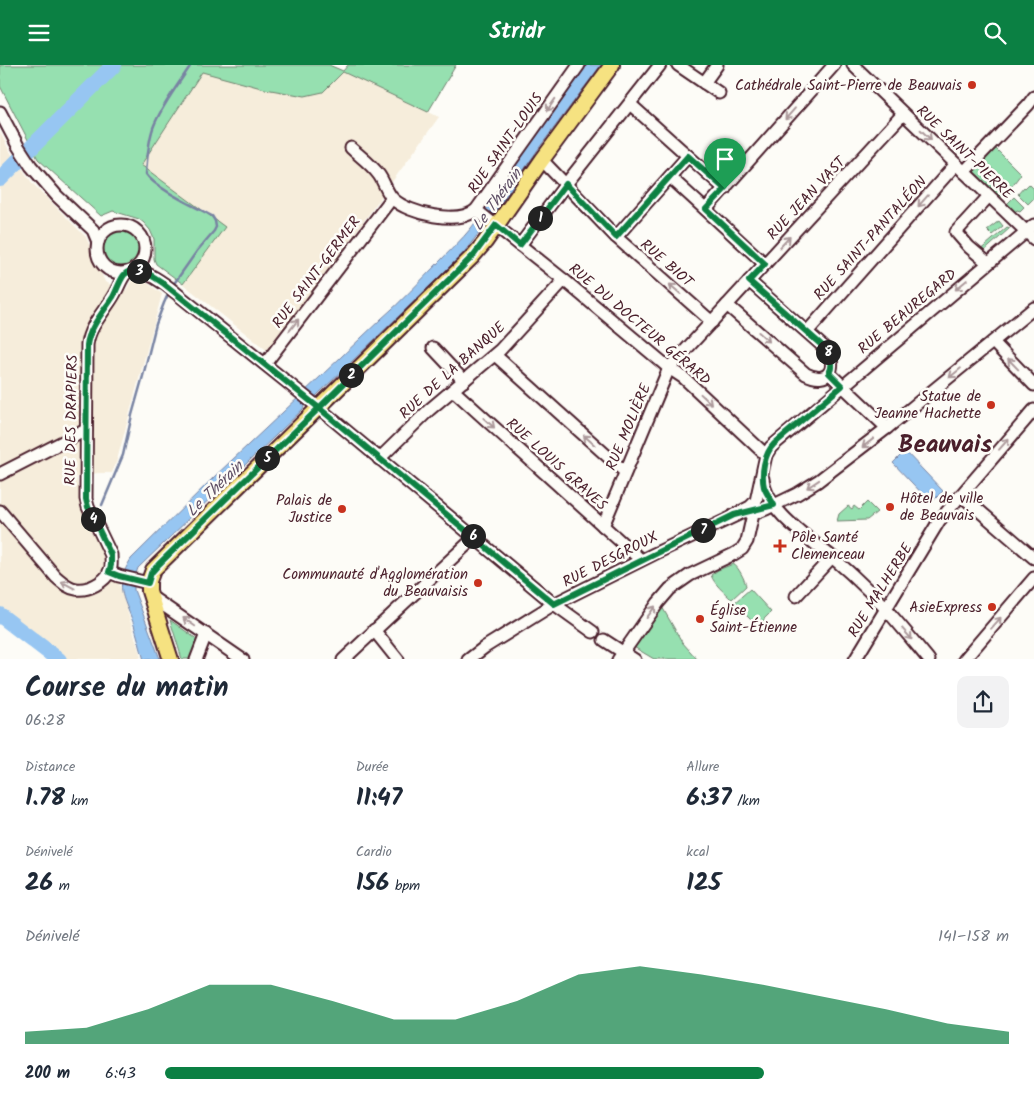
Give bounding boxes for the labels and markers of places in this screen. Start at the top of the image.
place label: Cathédrale Saint-Pierre de Beauvais [735,74,963,98]
marker: Cathédrale Saint-Pierre de Beauvais [966,79,978,91]
pin [704,138,746,189]
pin: 1 [528,205,552,231]
pin: 3 [126,259,152,283]
pin: 8 [816,339,840,365]
pin: 2 [338,363,364,387]
place label: Statue de Jeanne Hachette [875,385,981,426]
marker: Statue de Jeanne Hachette [985,399,997,411]
pin: 5 [254,445,280,471]
place label: Hôtel de ville de Beauvais [900,487,984,528]
place label: Palais de Justice [276,489,332,530]
marker: Hôtel de ville de Beauvais [884,501,896,513]
marker: Palais de Justice [336,503,348,515]
pin: 4 [80,507,106,531]
pin: 7 [690,517,716,543]
pin: 6 [460,523,486,549]
place label: Pôle Santé Clemenceau [791,526,865,567]
marker: Pôle Santé Clemenceau [773,539,787,553]
place label: Communauté d'Agglomération du Beauvaisis [282,563,469,604]
marker: Communauté d'Agglomération du Beauvaisis [472,577,484,589]
place label: AsieExpress [909,596,983,620]
place label: Église Saint-Étienne [710,599,797,640]
marker: AsieExpress [986,601,998,613]
marker: Église Saint-Étienne [694,613,706,625]

